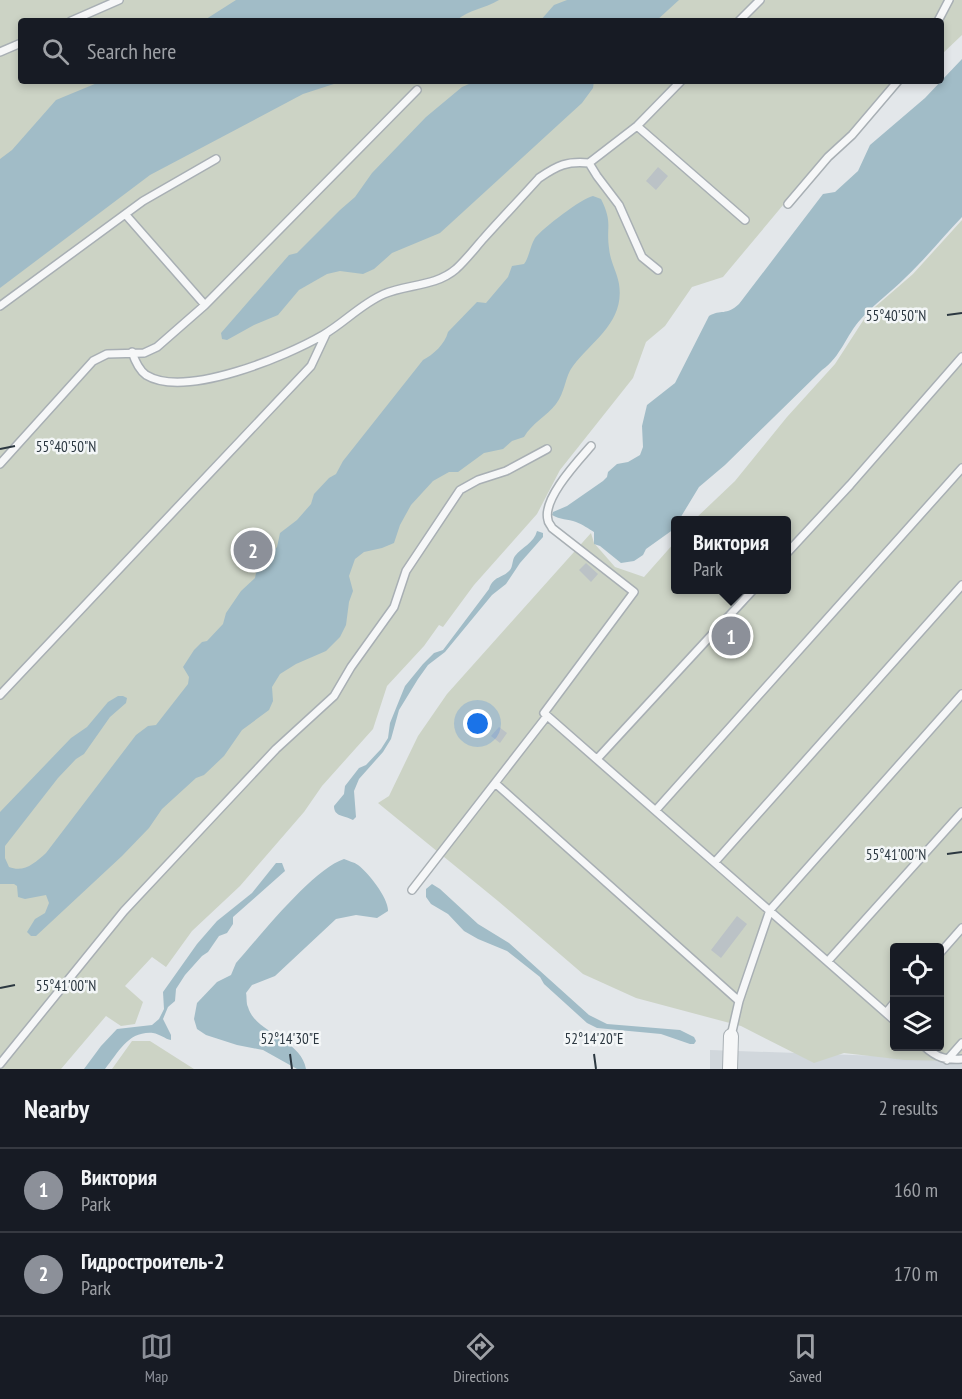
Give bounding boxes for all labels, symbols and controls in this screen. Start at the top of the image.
search box [18,18,944,84]
icon: search [39,35,72,68]
text: Search here [87,37,176,65]
text: 55°40'50"N [866,306,926,325]
text: 55°40'50"N [36,437,96,456]
popup [671,516,791,594]
pin: 2 [234,528,272,572]
text: Виктория [693,528,769,556]
text: Park [693,556,723,582]
pin: 1 [712,614,750,658]
your location [463,709,492,738]
text: 55°41'00"N [866,845,926,864]
map controls [890,943,944,1051]
button: locate [890,943,944,997]
text: 55°41'00"N [36,976,96,995]
button: layers [890,997,944,1051]
text: 52°14'30"E [260,1029,320,1048]
text: 52°14'20"E [564,1029,624,1048]
text: Nearby [24,1092,89,1125]
text: 2 results [879,1095,938,1121]
text: Виктория [81,1163,157,1191]
text: 1 [39,1177,48,1203]
text: 160 m [894,1177,938,1203]
text: Park [81,1191,111,1217]
text: Гидростроитель-2 [81,1247,224,1275]
text: 2 [39,1261,48,1287]
text: 170 m [894,1261,938,1287]
text: Park [81,1275,111,1301]
tab: Map [140,1330,173,1386]
tab: Directions [453,1330,509,1386]
tab: Saved [789,1330,822,1386]

